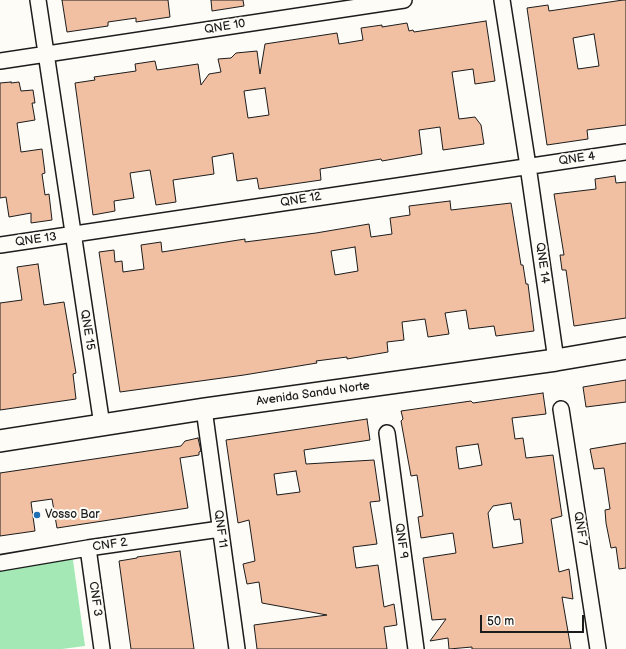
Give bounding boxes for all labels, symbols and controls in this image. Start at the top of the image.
street label: QNE 10 [204,17,246,37]
street label: QNE 4 [558,149,596,169]
street label: QNE 12 [280,190,322,210]
street label: QNE 13 [14,230,58,250]
street label: QNE 14 [532,241,552,285]
street label: QNE 15 [77,309,97,351]
street label: Avenida Sandu Norte [255,379,371,409]
place label: Vosso Bar [45,508,100,522]
street label: QNF 11 [210,509,230,549]
marker: Vosso Bar [32,510,42,520]
street label: QNF 7 [570,511,590,547]
street label: QNF 9 [391,522,411,560]
street label: CNF 2 [92,535,128,555]
street label: CNF 3 [85,581,105,617]
scale bar [482,607,586,633]
text: 50 m [487,614,514,629]

